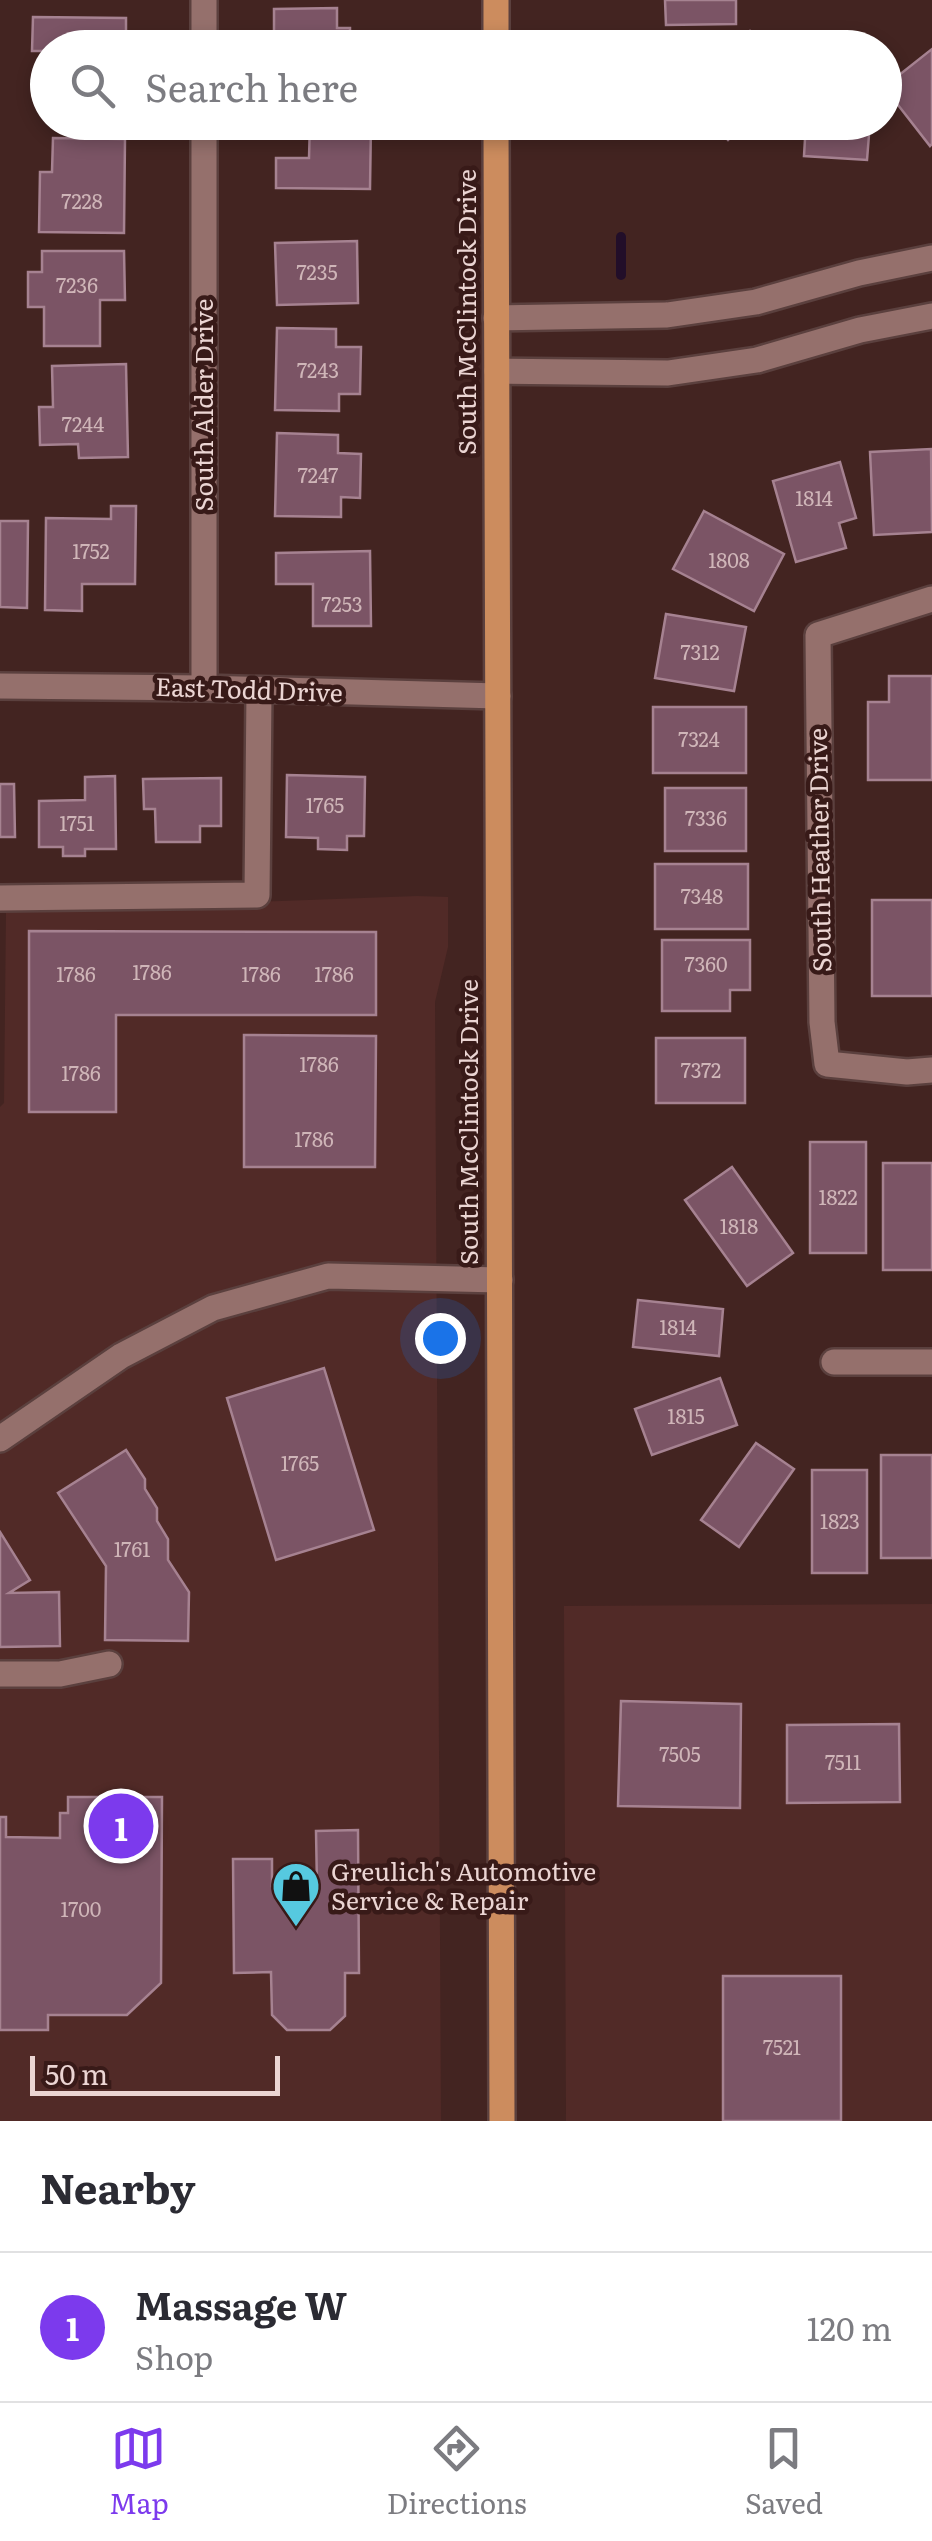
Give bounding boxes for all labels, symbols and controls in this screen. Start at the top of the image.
search box [30,30,902,140]
text: Search here [145,57,358,114]
icon: search [65,58,120,113]
street label: South McClintock Drive [447,169,484,455]
house number: 7228 [61,185,103,215]
house number: 7235 [296,256,338,286]
house number: 7236 [56,269,98,299]
street label: South Alder Drive [184,298,221,512]
house number: 7243 [297,354,339,384]
house number: 7244 [62,408,104,438]
house number: 7247 [298,459,338,489]
house number: 1814 [795,482,833,512]
house number: 1752 [72,535,110,565]
house number: 1808 [708,544,750,574]
house number: 7253 [321,588,363,618]
house number: 7312 [680,636,720,666]
street label: East Todd Drive [155,667,343,710]
house number: 7324 [678,723,720,753]
street label: South Heather Drive [798,727,839,973]
house number: 1765 [306,789,344,819]
house number: 7336 [685,802,727,832]
house number: 1751 [59,807,95,837]
house number: 7348 [681,880,723,910]
house number: 7360 [684,948,728,978]
house number: 1786 [132,956,172,986]
house number: 1786 [56,958,96,988]
house number: 1786 [241,958,281,988]
house number: 1786 [314,958,354,988]
street label: South McClintock Drive [449,979,486,1265]
house number: 1786 [299,1048,339,1078]
house number: 7372 [681,1054,721,1084]
house number: 1786 [61,1057,101,1087]
house number: 1786 [294,1123,334,1153]
house number: 1822 [818,1181,858,1211]
house number: 1818 [720,1210,758,1240]
house number: 1814 [659,1311,697,1341]
your location [415,1313,466,1364]
house number: 1815 [667,1400,705,1430]
house number: 1765 [281,1447,319,1477]
house number: 1823 [820,1505,860,1535]
house number: 1761 [114,1533,150,1563]
house number: 7505 [659,1738,701,1768]
house number: 7511 [825,1746,861,1776]
pin: 1 [88,1788,154,1864]
place label: Greulich's Automotive Service & Repair [331,1852,596,1918]
shop icon: Greulich's Automotive Service & Repair [270,1860,322,1928]
house number: 1700 [61,1893,101,1923]
house number: 7521 [763,2031,801,2061]
scale bar [30,2051,280,2096]
text: 50 m [45,2052,108,2094]
text: Nearby [40,2155,196,2217]
text: Massage W [135,2275,347,2332]
text: 1 [66,2303,79,2351]
text: 120 m [807,2303,892,2351]
text: Shop [135,2332,213,2380]
tab: Map [109,2421,169,2523]
tab: Directions [387,2421,527,2523]
tab: Saved [745,2421,823,2523]

